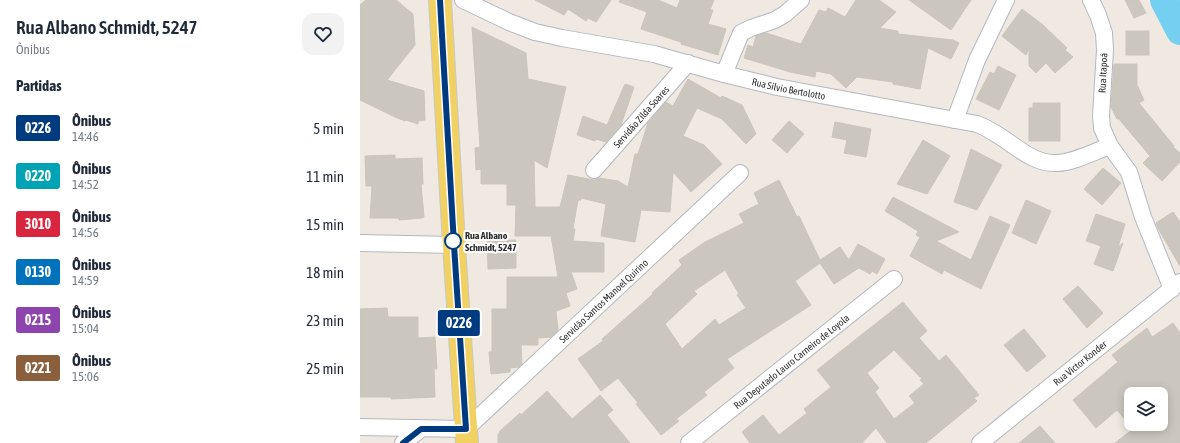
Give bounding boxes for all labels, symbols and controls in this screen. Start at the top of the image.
button: heart [302,13,344,55]
text: Rua Albano Schmidt, 5247 [16,16,198,38]
text: Ônibus [16,42,50,57]
street label: Rua Itapoá [1096,52,1110,93]
street label: Rua Sílvio Bertolotto [751,76,827,101]
text: Partidas [16,77,61,94]
street label: Servidão Zilda Soares [611,83,671,150]
text: Ônibus [72,112,111,129]
text: 0226 [25,120,51,136]
text: 5 min [313,120,344,137]
text: 14:46 [72,129,99,144]
text: Ônibus [72,160,111,177]
text: 0220 [25,168,51,184]
text: 11 min [306,168,344,185]
text: 14:52 [72,177,99,192]
text: Ônibus [72,208,111,225]
text: 3010 [25,216,51,232]
text: 15 min [306,216,344,233]
text: 14:56 [72,225,99,240]
place label: Rua Albano Schmidt, 5247 [465,230,517,253]
marker: Rua Albano Schmidt, 5247 [444,232,462,250]
text: Ônibus [72,256,111,273]
street label: Servidão Santos Manoel Quirino [557,256,650,345]
text: 0130 [25,264,51,280]
text: 18 min [306,264,344,281]
text: 14:59 [72,273,99,288]
text: Ônibus [72,304,111,321]
line badge: 0226 [431,310,487,336]
text: 0215 [25,312,51,328]
text: 23 min [306,312,344,329]
street label: Rua Deputado Lauro Carneiro de Loyola [731,312,851,411]
text: 0226 [446,315,472,331]
text: 15:04 [72,321,99,336]
street label: Rua Victor Konder [1051,337,1109,387]
text: Ônibus [72,352,111,369]
text: 0221 [25,360,51,376]
text: 25 min [306,360,344,377]
text: 15:06 [72,369,99,384]
map controls [1124,387,1168,431]
button: layers [1124,387,1168,431]

